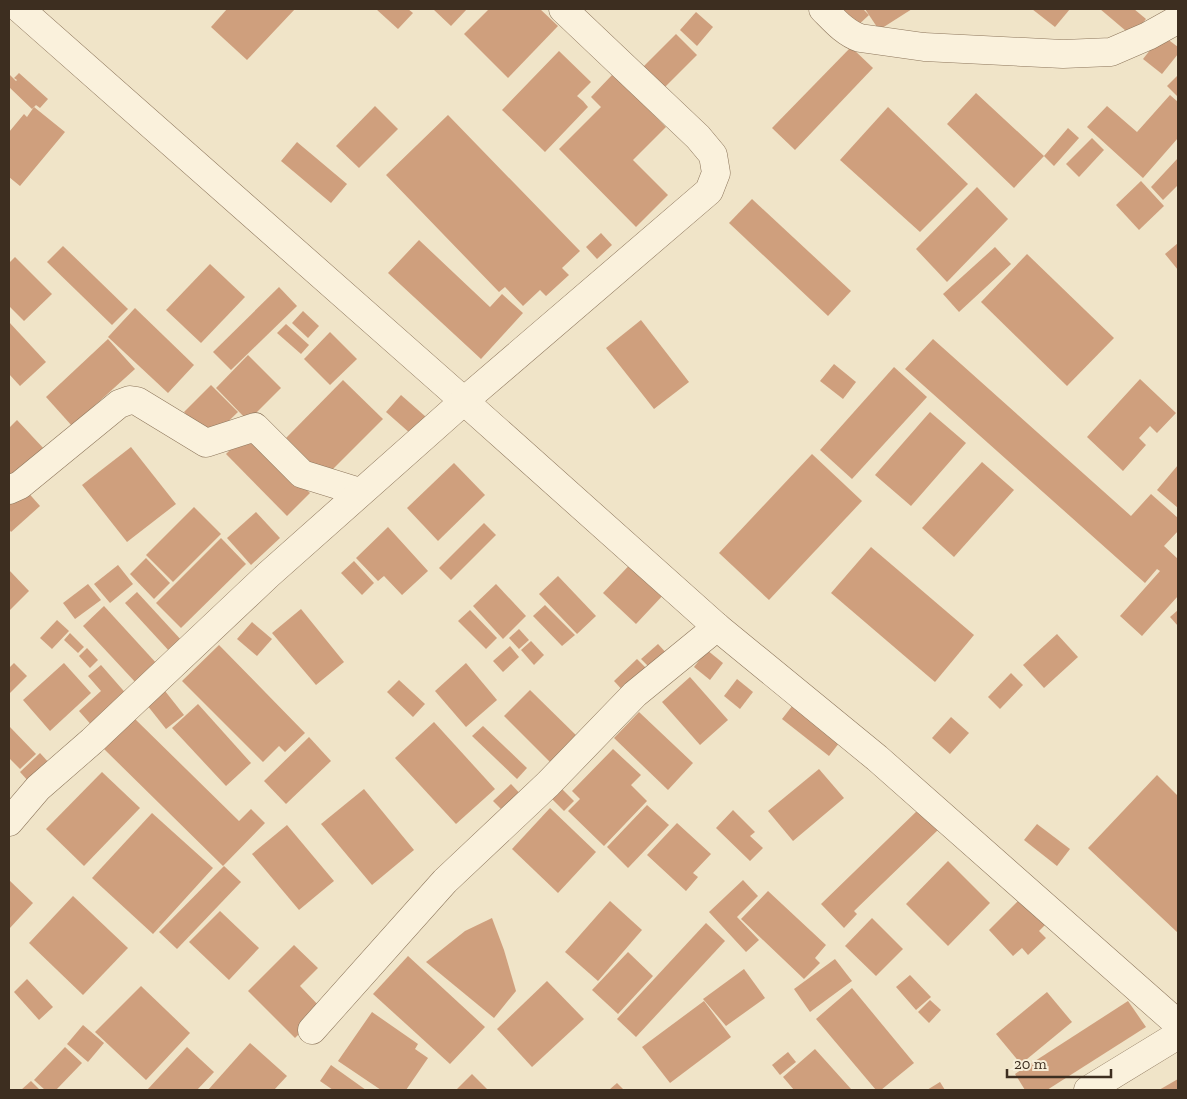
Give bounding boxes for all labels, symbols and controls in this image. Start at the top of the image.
scale bar [1007,1046,1111,1078]
text: 20 m [1014,1055,1047,1073]

